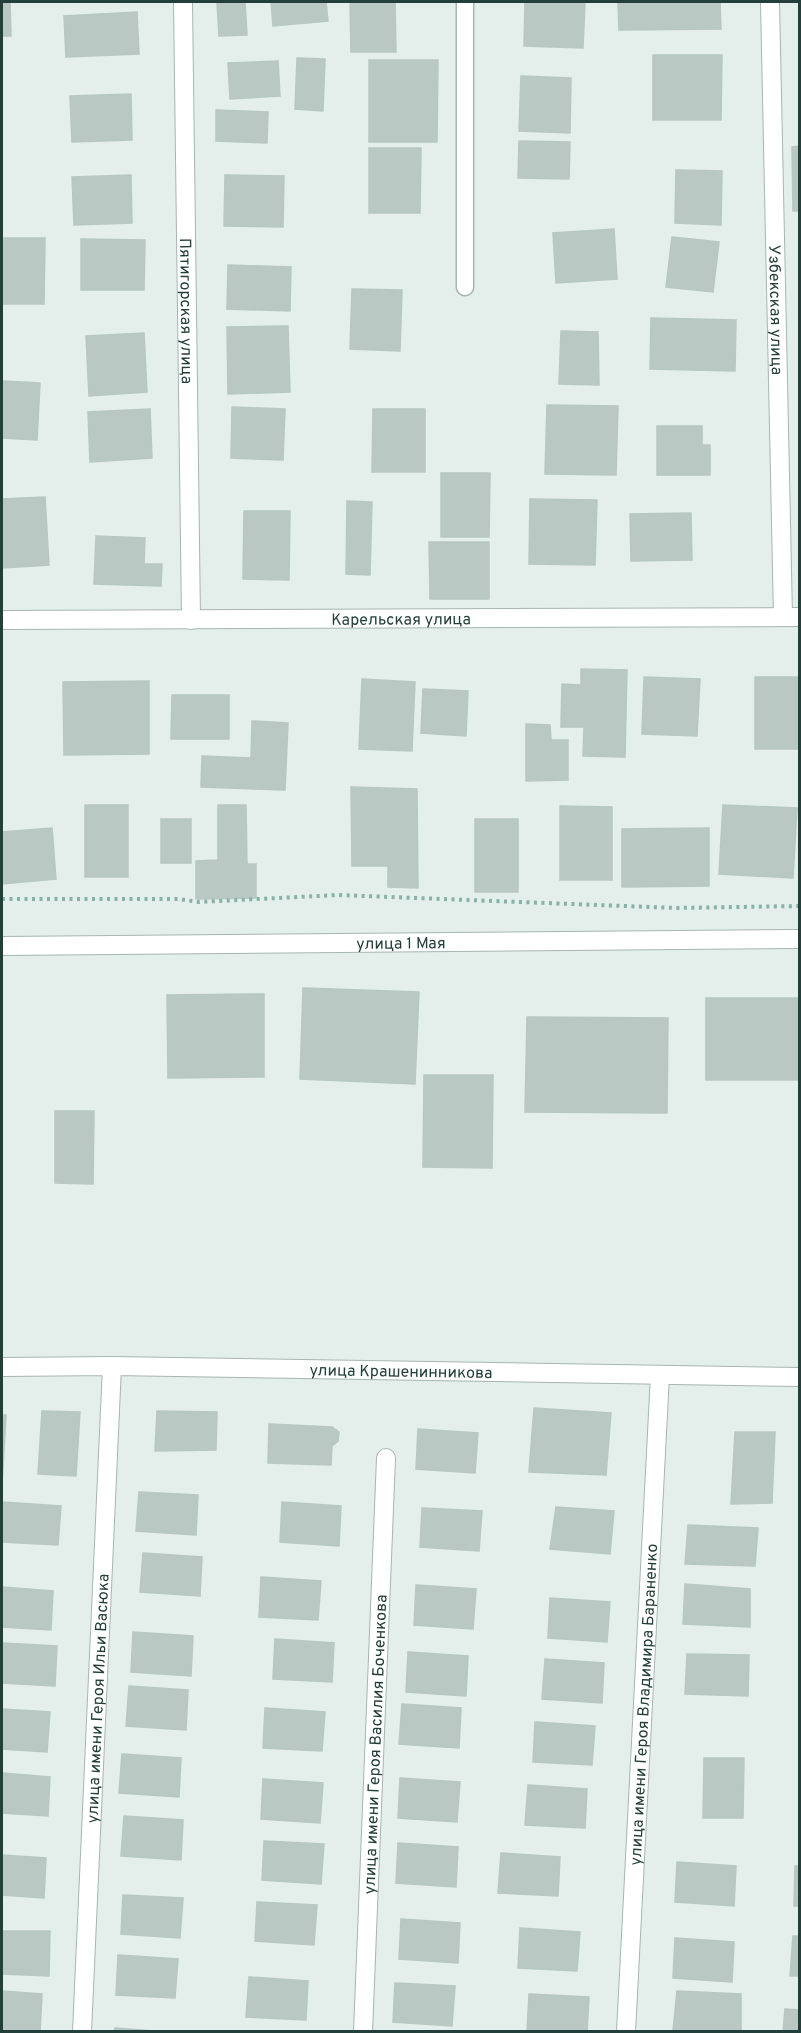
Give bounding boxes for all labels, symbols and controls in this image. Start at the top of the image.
street label: Пятигорская улица [174,238,196,384]
street label: Узбекская улица [763,245,786,375]
street label: Карельская улица [331,610,471,631]
street label: улица 1 Мая [356,934,446,955]
street label: улица Крашенинникова [309,1361,493,1384]
street label: улица имени Героя Владимира Бараненко [627,1543,663,1866]
street label: улица имени Героя Ильи Васюка [83,1573,115,1824]
street label: улица имени Героя Василия Боченкова [361,1594,393,1895]

